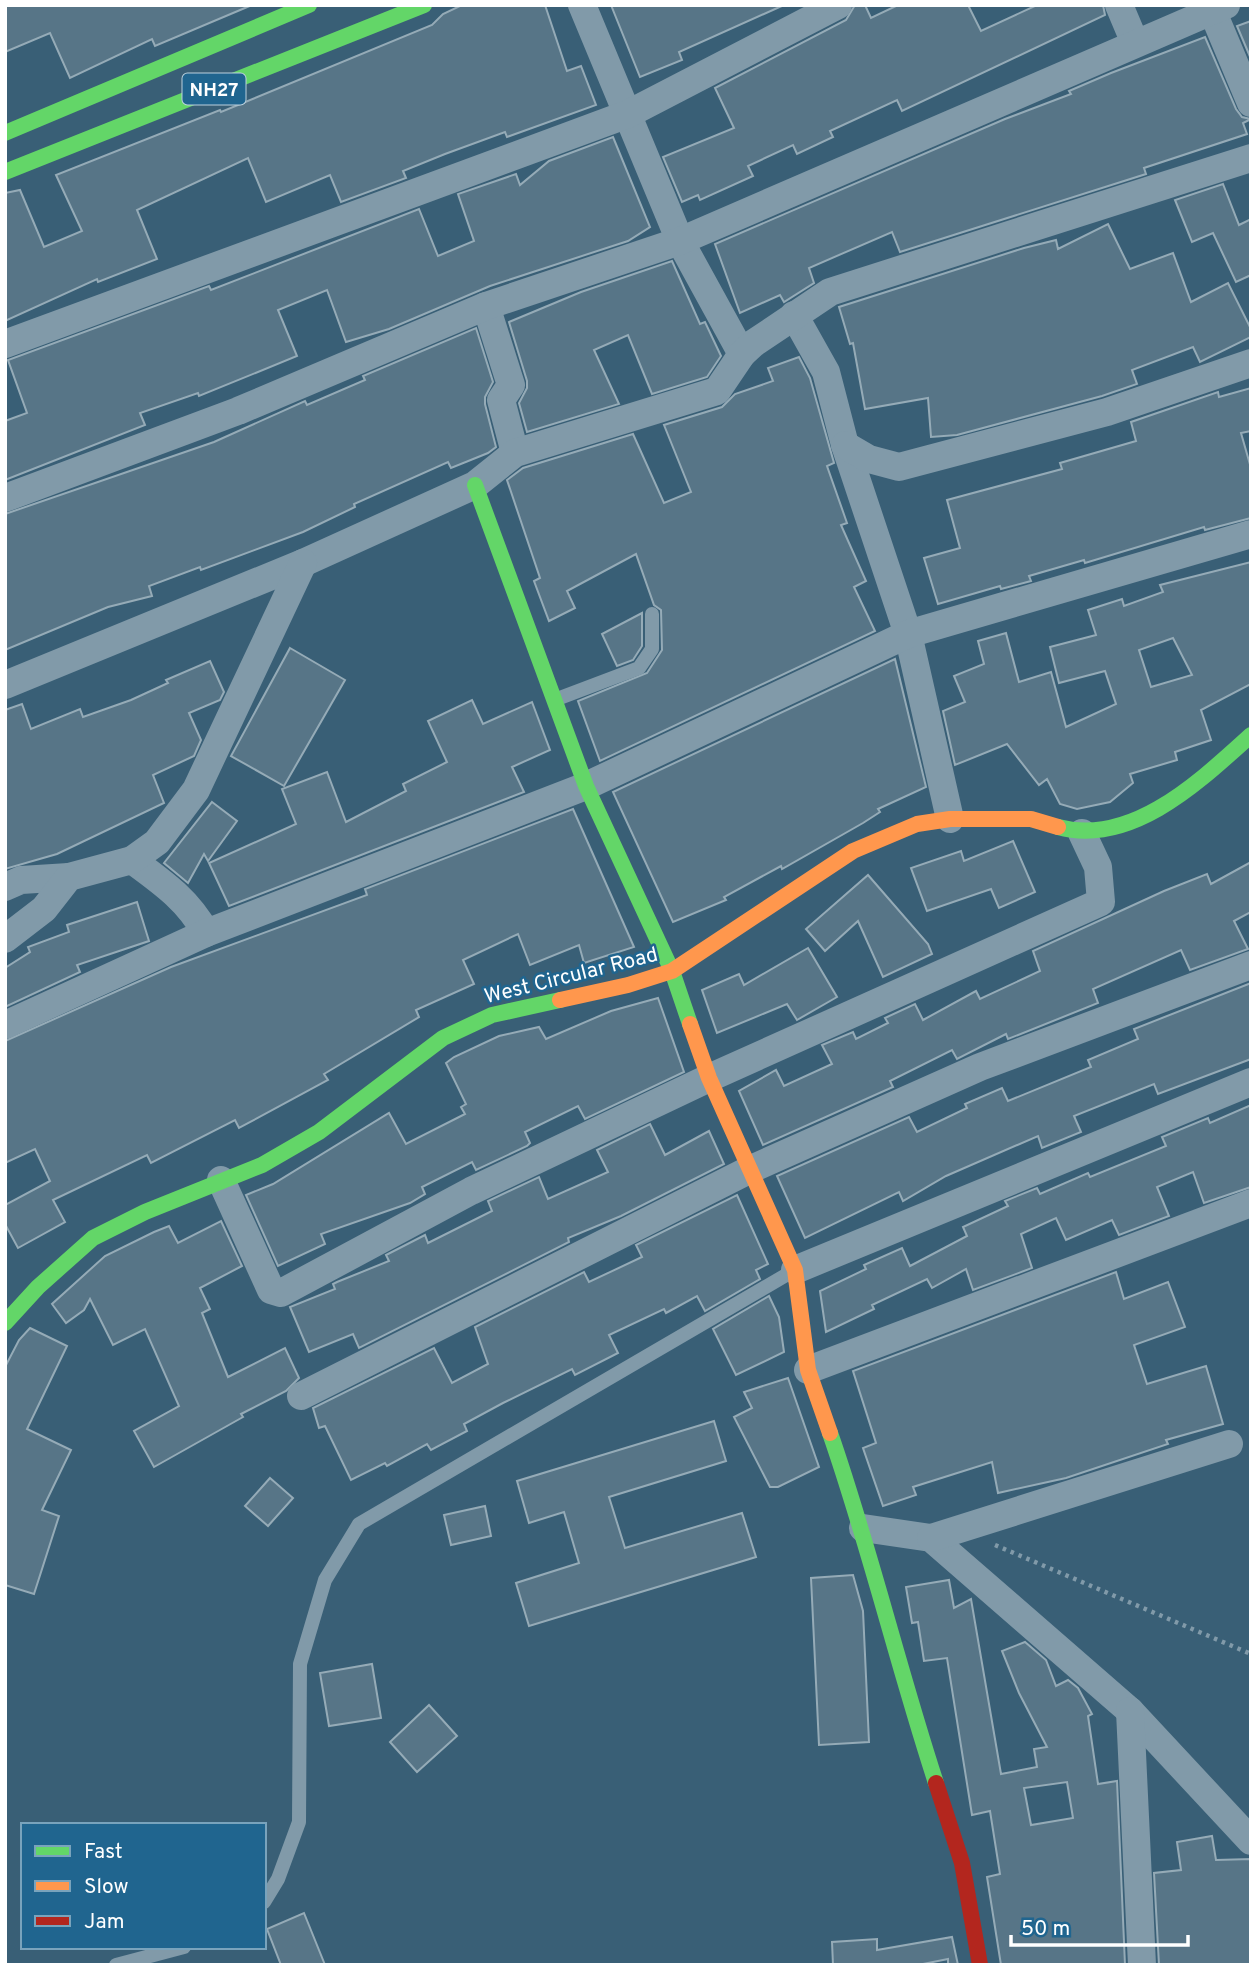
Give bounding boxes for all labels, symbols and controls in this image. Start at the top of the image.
road number: NH27 [182,74,246,104]
street label: West Circular Road [482,942,661,1011]
legend [21,1823,266,1949]
text: Fast [84,1839,123,1866]
text: Slow [84,1874,129,1901]
scale bar [1011,1904,1188,1948]
text: Jam [84,1909,125,1936]
text: 50 m [1021,1916,1070,1943]

